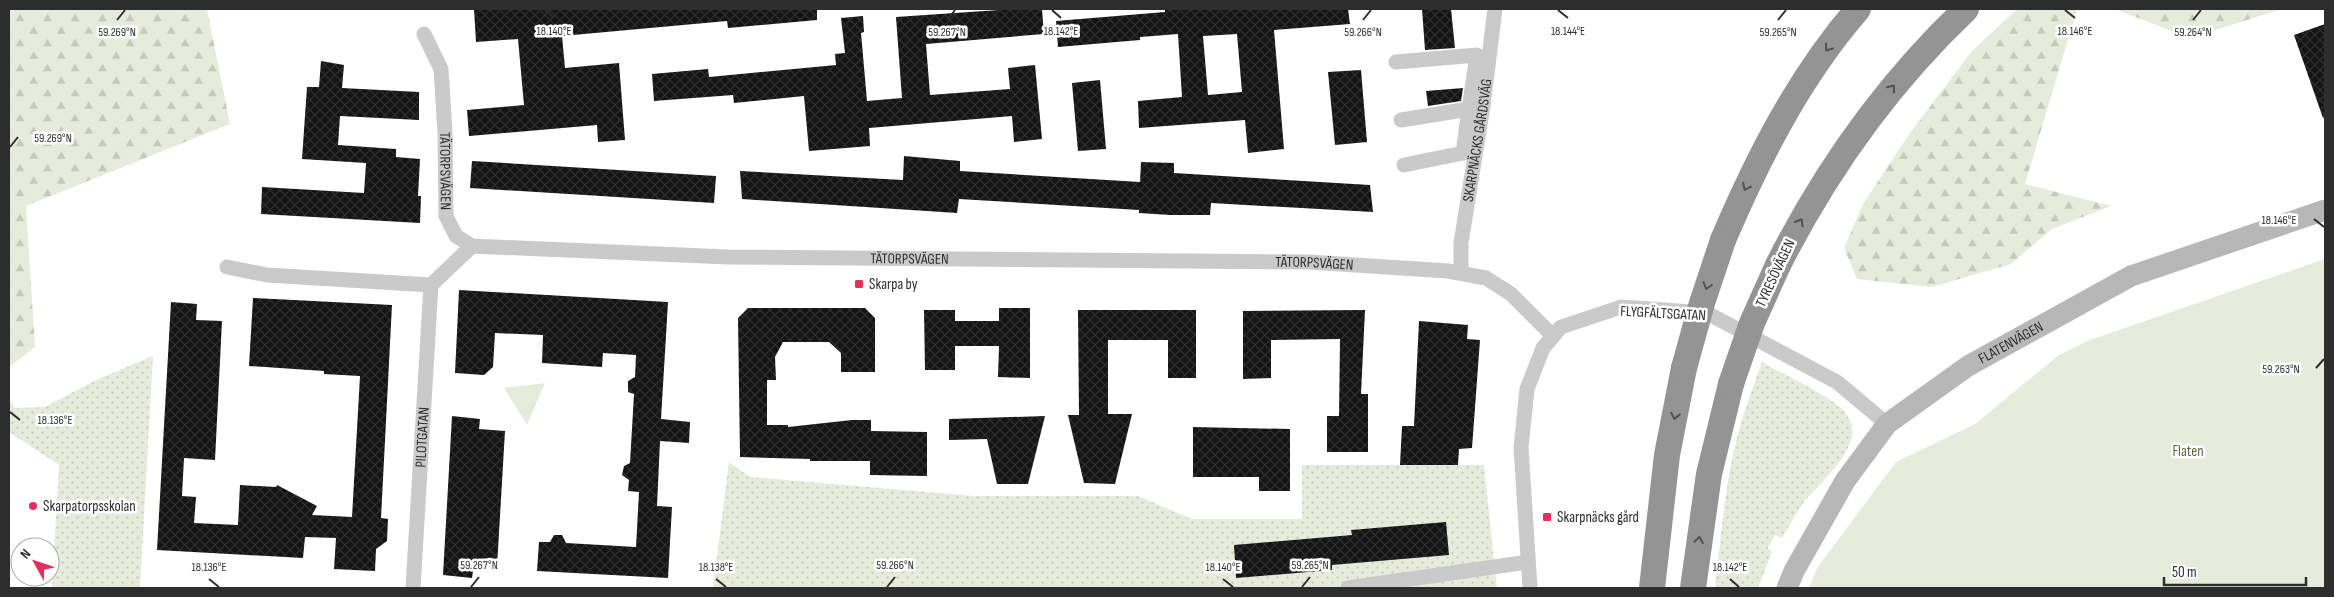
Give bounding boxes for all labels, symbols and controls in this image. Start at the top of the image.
text: 18.140°E [537,24,571,39]
text: 18.142°E [1044,24,1078,39]
text: 18.144°E [1551,24,1585,39]
text: 18.146°E [2058,24,2092,39]
text: 59.269°N [98,25,136,40]
text: 59.267°N [928,25,966,40]
text: 59.266°N [1344,25,1382,40]
text: 59.265°N [1759,25,1797,40]
text: 59.264°N [2174,25,2212,40]
one-way arrow [1825,42,1834,51]
street label: SKARPNÄCKS GÅRDSVÄG [1459,78,1496,203]
one-way arrow [1886,85,1894,94]
text: 59.269°N [34,131,72,146]
street label: TÄTORPSVÄGEN [435,132,455,210]
one-way arrow [1742,182,1752,191]
text: 18.146°E [2262,213,2296,228]
one-way arrow [1794,218,1804,227]
street label: TYRESÖVÄGEN [1751,236,1800,310]
street label: TÄTORPSVÄGEN [870,249,949,269]
street label: TÄTORPSVÄGEN [1275,253,1354,275]
place label: Skarpa by [869,275,918,294]
marker: Skarpa by [853,278,865,290]
one-way arrow [1703,282,1713,290]
street label: FLYGFÄLTSGATAN [1620,302,1706,325]
street label: FLATENVÄGEN [1975,317,2047,368]
text: 59.263°N [2262,362,2300,377]
street label: PILOTGATAN [411,407,434,468]
one-way arrow [1670,411,1680,420]
text: 18.136°E [38,413,72,428]
park label: Flaten [2172,442,2204,461]
place label: Skarpatorpsskolan [43,497,136,516]
marker: Skarpatorpsskolan [27,500,39,512]
place label: Skarpnäcks gård [1557,508,1639,527]
marker: Skarpnäcks gård [1541,511,1553,523]
one-way arrow [1693,535,1703,544]
north arrow [10,537,60,587]
text: N [17,546,34,562]
scale bar [2164,554,2306,586]
text: 59.267°N [460,558,498,573]
text: 59.266°N [876,558,914,573]
text: 59.265°N [1291,558,1329,573]
text: 18.136°E [192,560,226,575]
text: 18.138°E [699,560,733,575]
text: 18.140°E [1206,560,1240,575]
text: 18.142°E [1713,560,1747,575]
text: 50 m [2172,563,2197,582]

